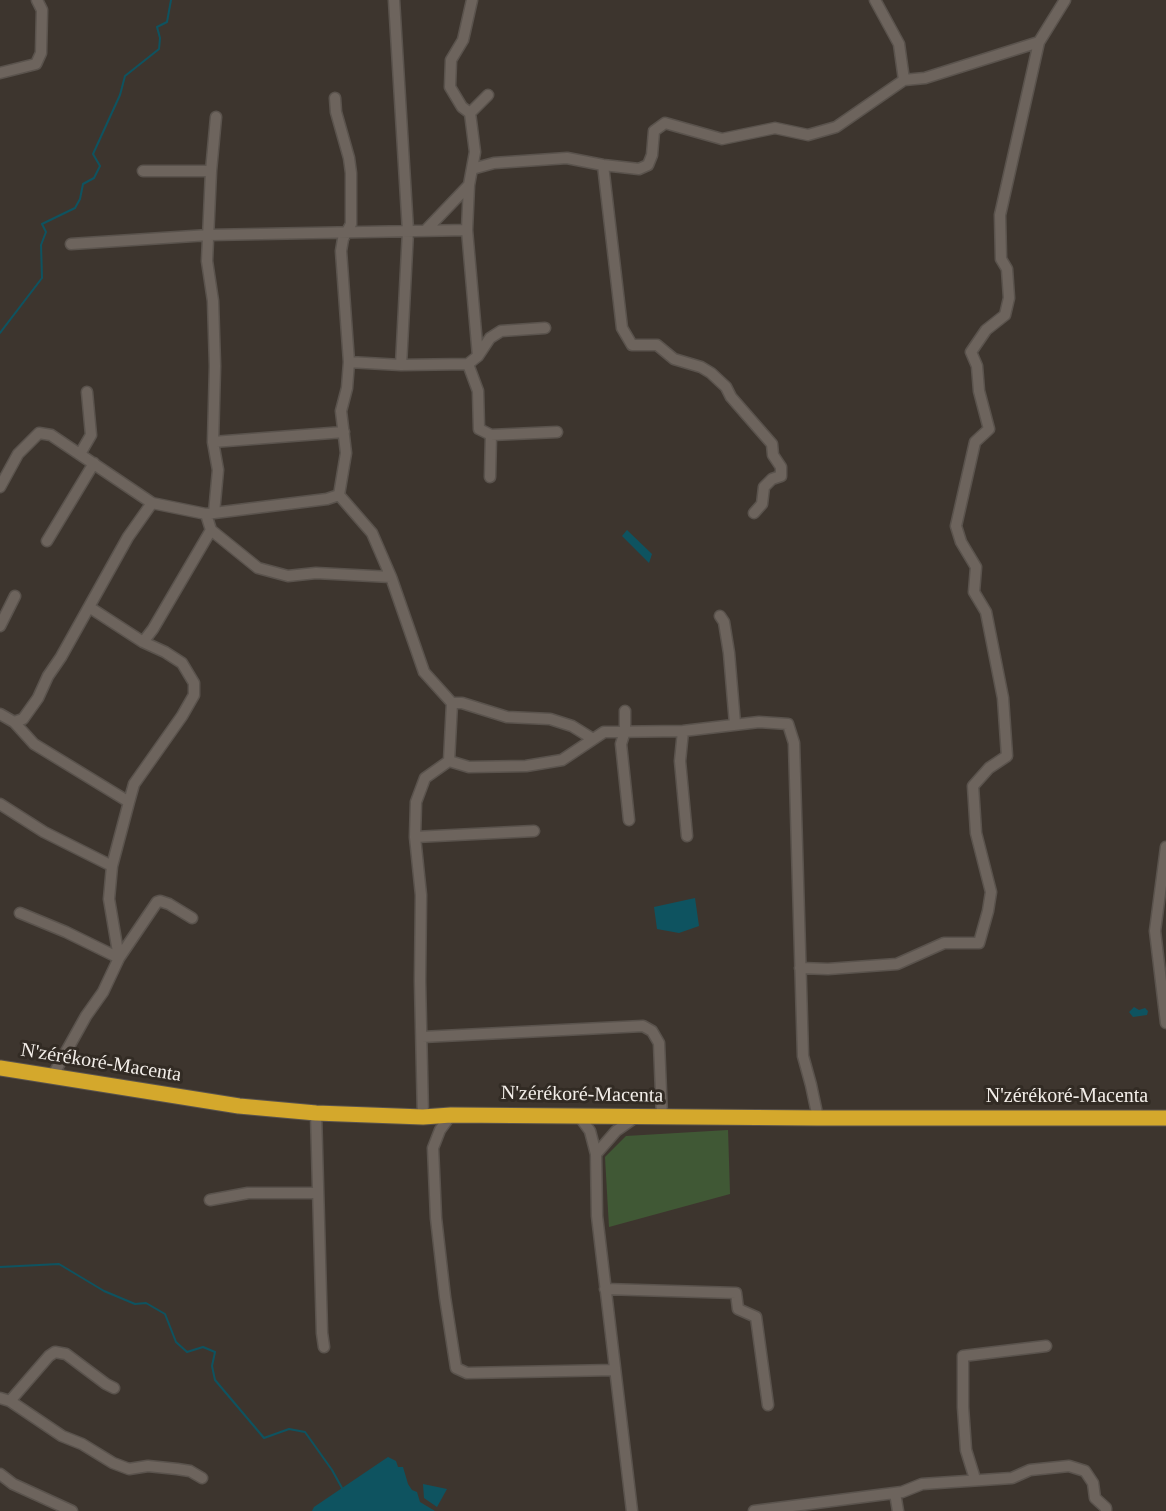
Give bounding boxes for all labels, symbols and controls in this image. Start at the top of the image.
street label: N'zérékoré-Macenta [19,1038,183,1088]
street label: N'zérékoré-Macenta [501,1082,663,1108]
street label: N'zérékoré-Macenta [986,1085,1148,1109]

